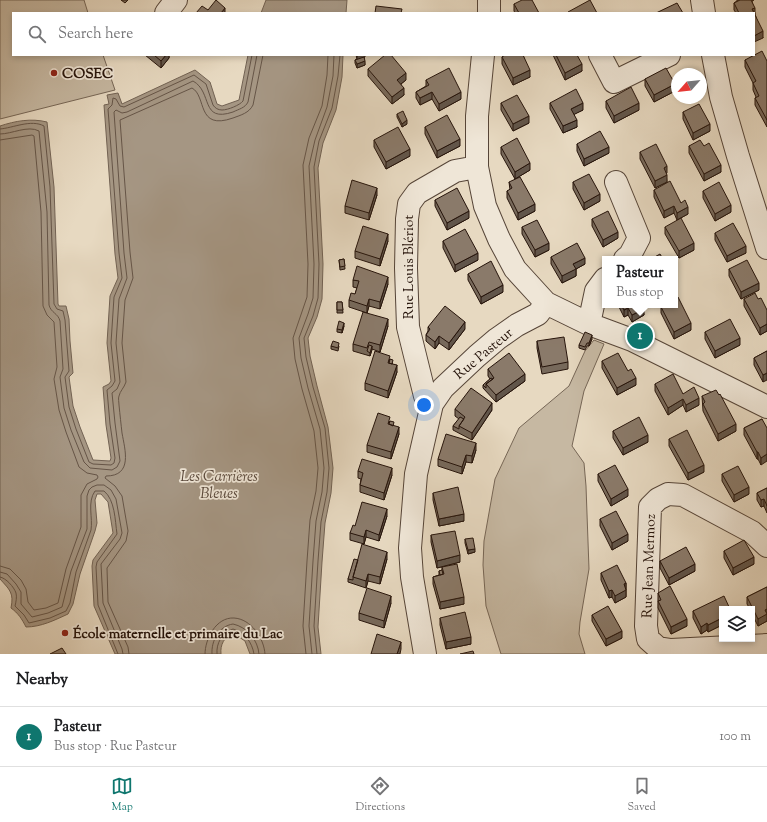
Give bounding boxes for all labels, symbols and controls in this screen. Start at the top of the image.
search box [12,12,755,56]
icon: search [26,23,48,45]
text: Search here [58,24,133,45]
place label: COSEC [62,65,113,85]
marker: COSEC [49,68,59,78]
north arrow [671,68,707,104]
street label: Rue Louis Blériot [400,215,420,319]
popup [602,256,678,308]
text: Pasteur [616,263,664,284]
text: Bus stop [616,284,664,302]
pin: 1 [627,321,653,351]
street label: Rue Pasteur [450,323,519,385]
your location [414,395,434,415]
water label: Les Carrières Bleues [180,467,258,505]
street label: Rue Jean Mermoz [638,514,662,619]
map controls [719,606,755,642]
button: layers [719,606,755,642]
place label: École maternelle et primaire du Lac [73,624,283,645]
marker: École maternelle et primaire du Lac [60,628,70,638]
text: Nearby [16,668,68,692]
text: Pasteur [54,717,101,738]
text: 1 [27,728,31,746]
text: 100 m [719,728,751,746]
text: Bus stop · Rue Pasteur [54,738,177,756]
tab: Map [111,775,133,815]
tab: Directions [356,775,405,815]
tab: Saved [628,775,656,815]

